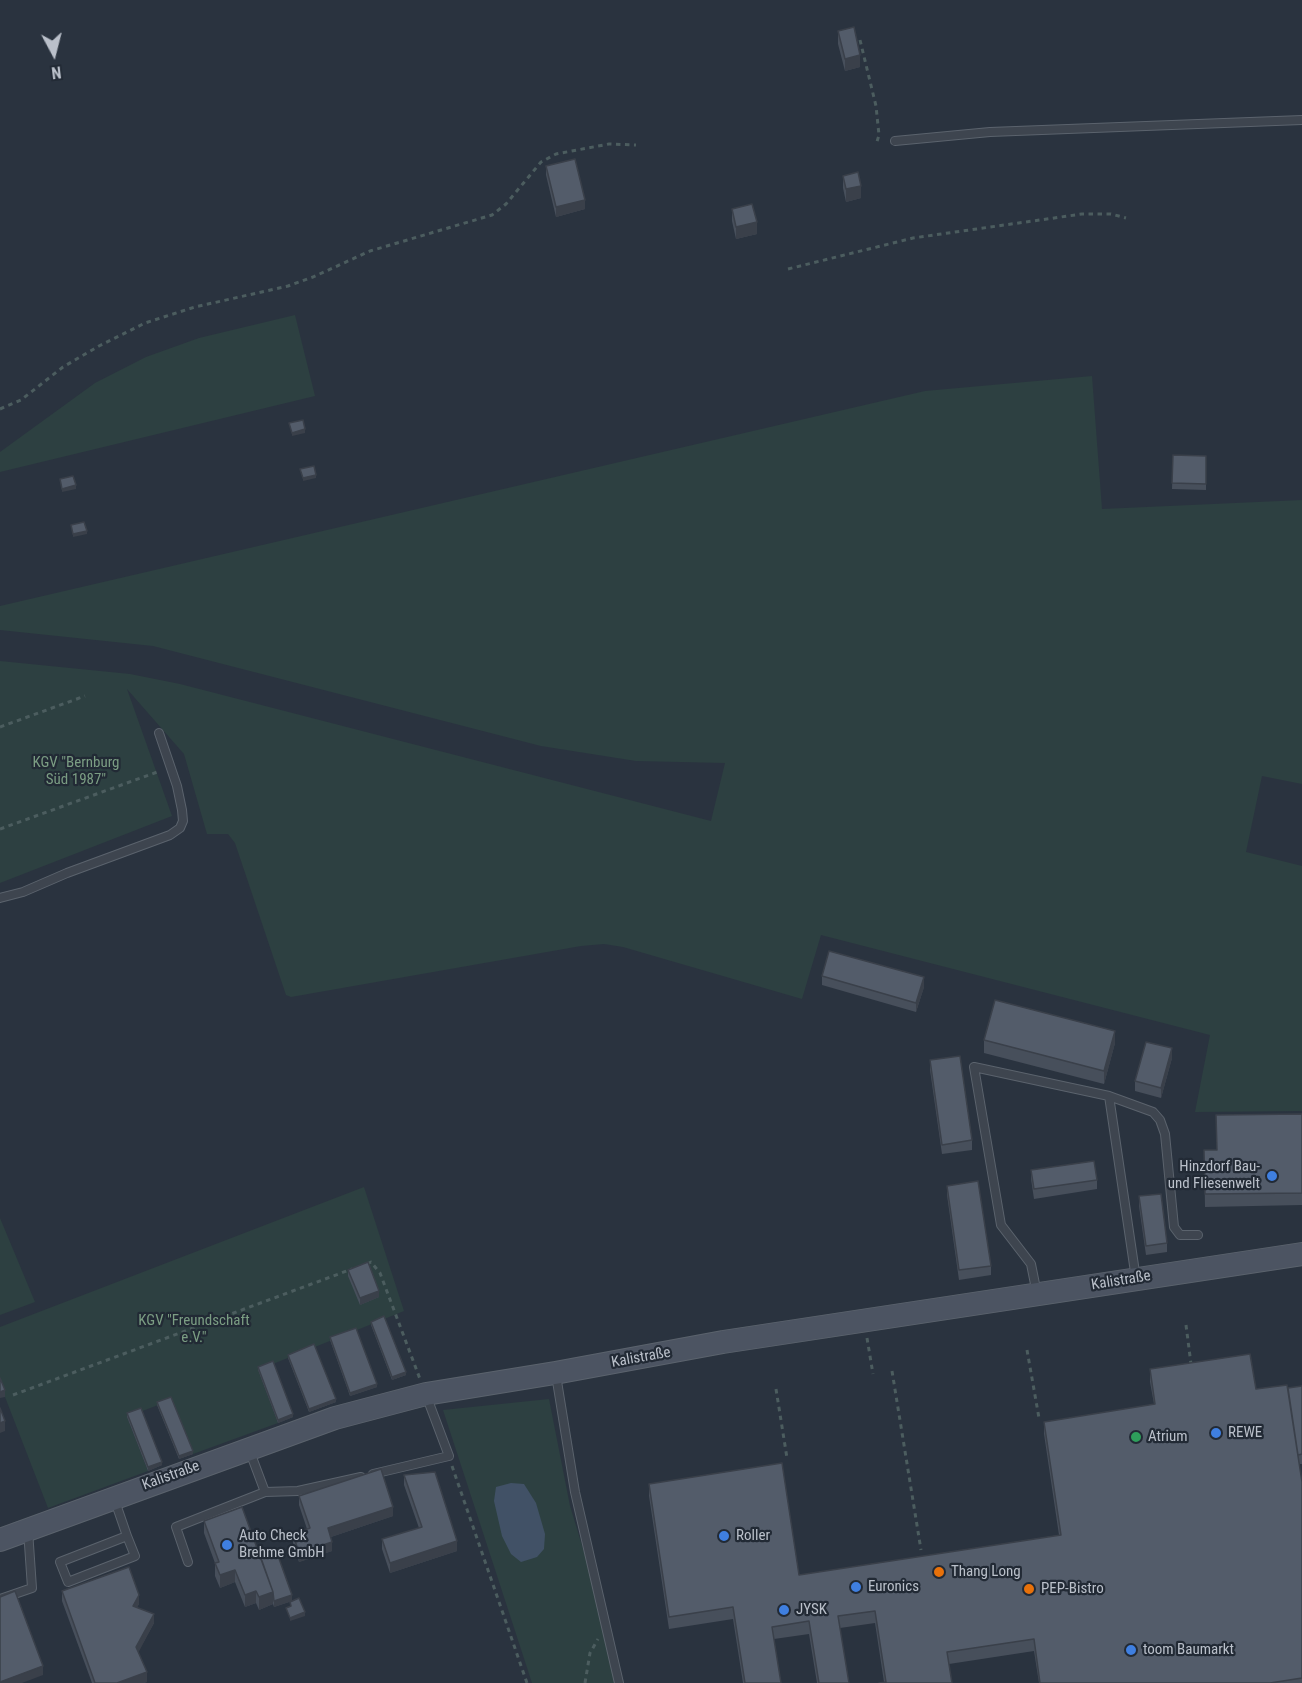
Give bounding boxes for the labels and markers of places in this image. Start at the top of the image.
place label: Hinzdorf Bau- und Fliesenwelt [1168,1158,1260,1193]
marker: Hinzdorf Bau- und Fliesenwelt [1265,1169,1279,1183]
place label: REWE [1228,1424,1262,1442]
marker: REWE [1209,1426,1223,1440]
place label: Atrium [1148,1428,1188,1446]
marker: Atrium [1129,1430,1143,1444]
place label: Auto Check Brehme GmbH [239,1527,325,1562]
place label: Roller [736,1527,770,1545]
marker: Roller [717,1529,731,1543]
marker: Auto Check Brehme GmbH [220,1538,234,1552]
place label: Thang Long [951,1563,1021,1581]
marker: Thang Long [932,1565,946,1579]
place label: Euronics [868,1578,919,1596]
marker: Euronics [849,1580,863,1594]
place label: PEP-Bistro [1041,1580,1104,1598]
marker: PEP-Bistro [1022,1582,1036,1596]
place label: JYSK [796,1601,827,1619]
marker: JYSK [777,1603,791,1617]
place label: toom Baumarkt [1143,1641,1234,1659]
marker: toom Baumarkt [1124,1643,1138,1657]

